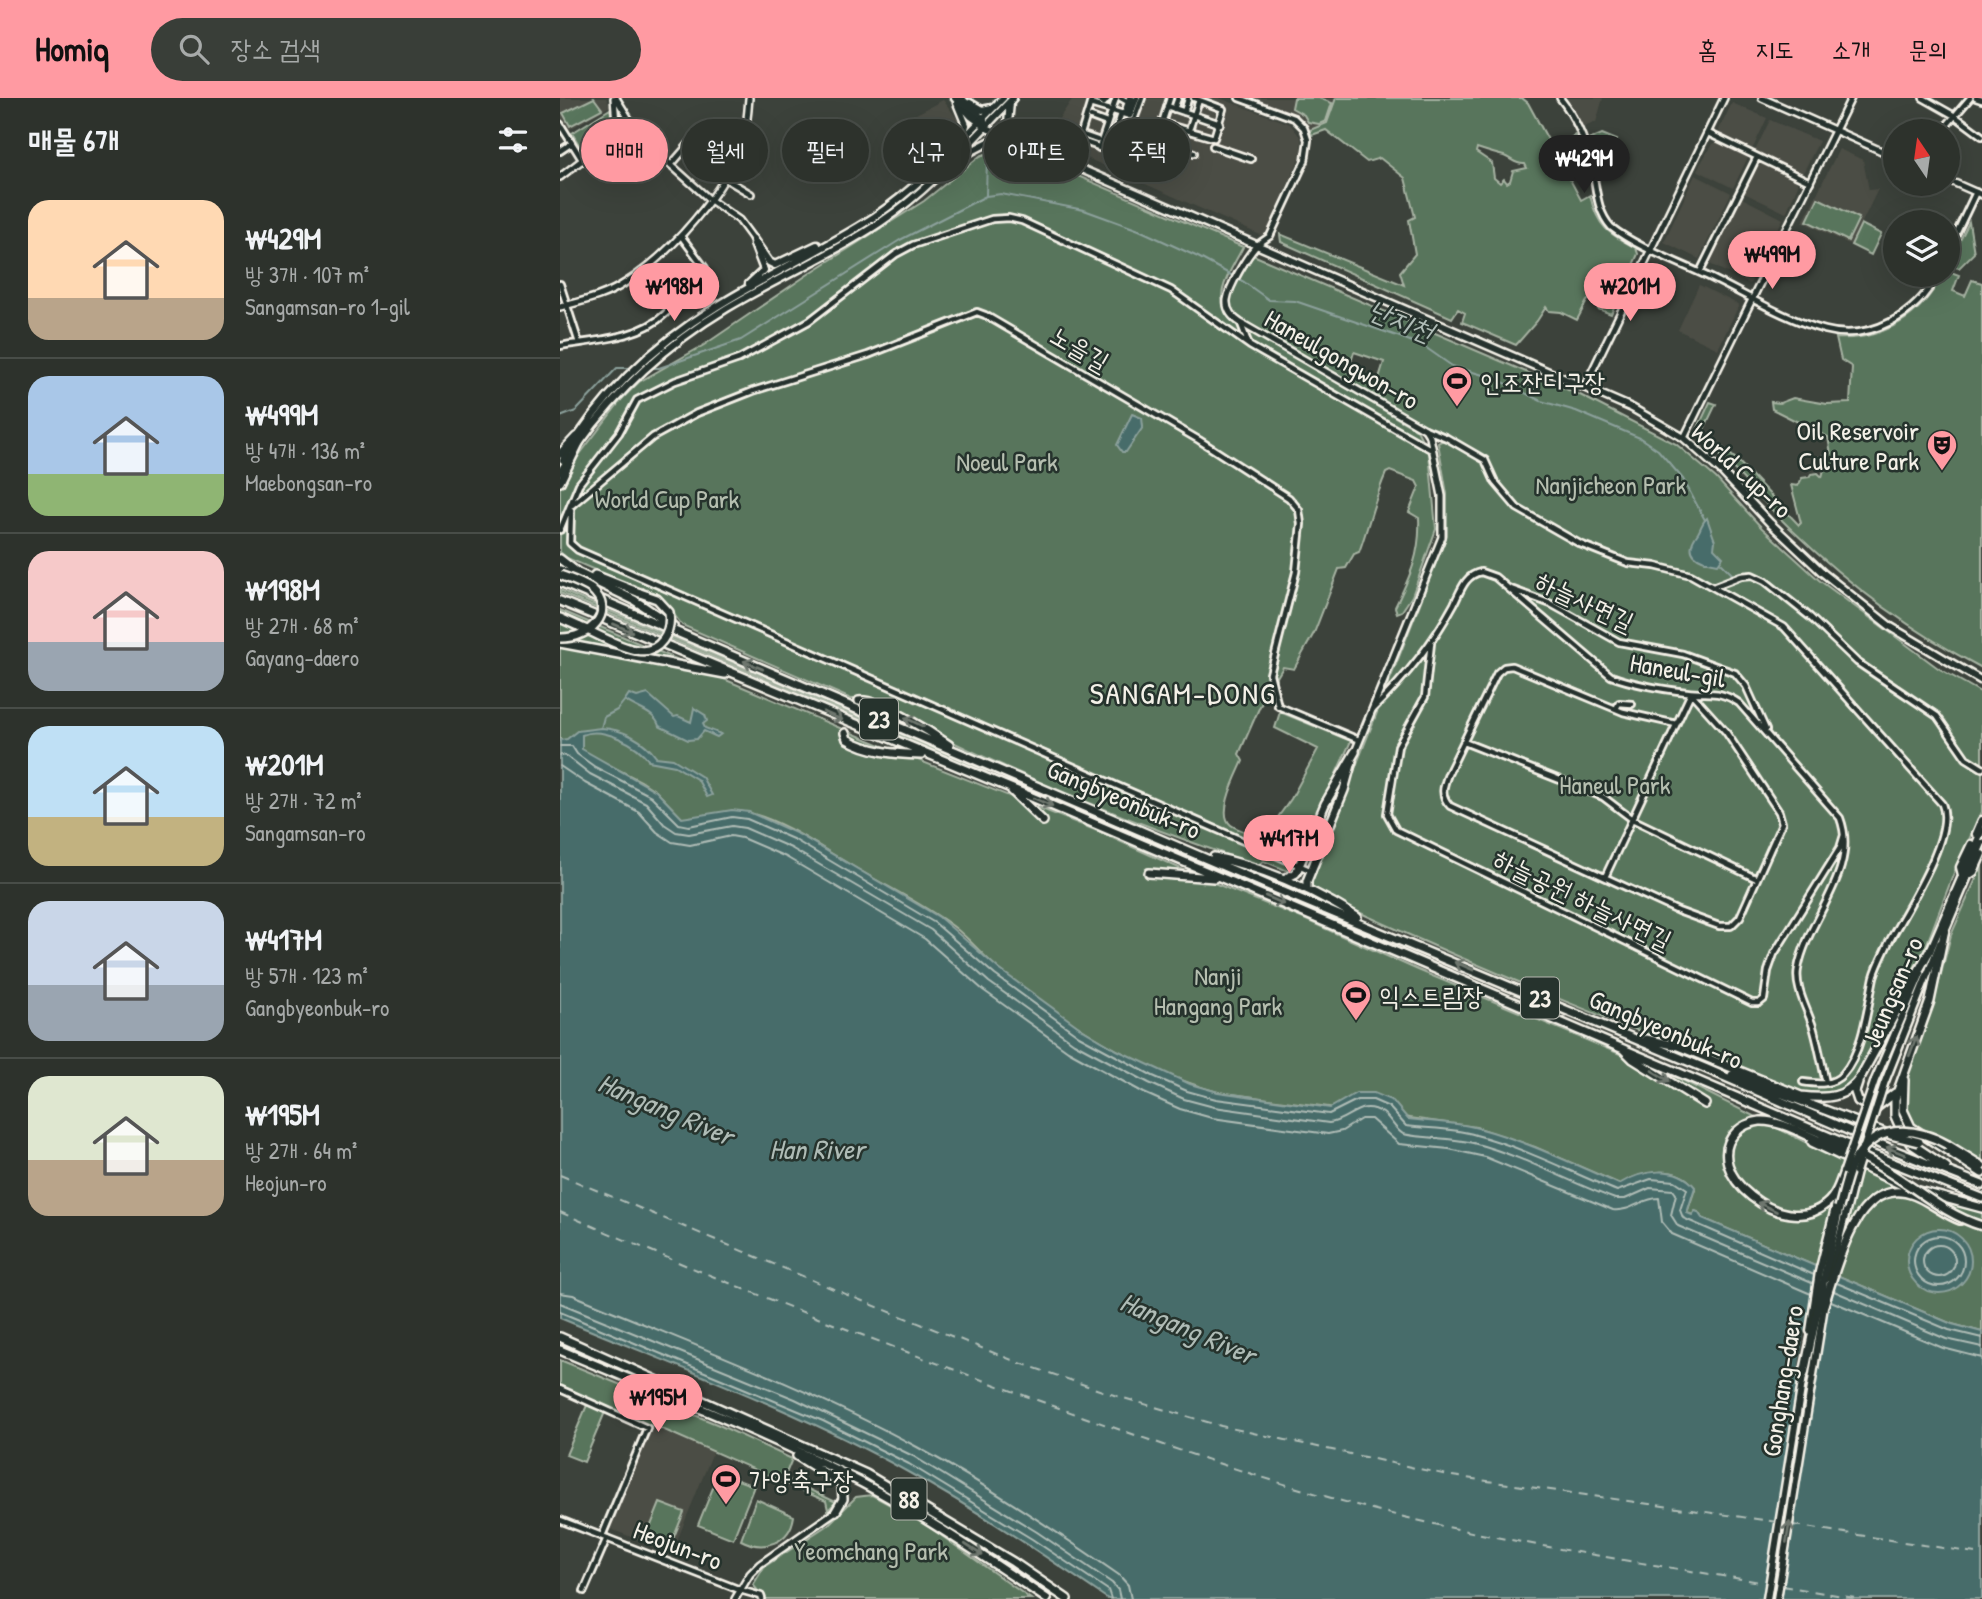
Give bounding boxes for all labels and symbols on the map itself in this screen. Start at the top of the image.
north arrow [1883,119,1960,196]
pin: ₩429M [1535,136,1633,195]
pin: ₩499M [1723,232,1821,291]
pin: ₩198M [625,264,723,323]
pin: ₩201M [1581,264,1679,323]
water label: 난지천 [1363,290,1442,351]
street label: Haneulgongwon-ro [1259,301,1425,417]
street label: 노을길 [1044,317,1116,379]
sports icon: 인조잔디구장 [1440,364,1474,408]
place label: 인조잔디구장 [1480,364,1606,399]
place label: Oil Reservoir Culture Park [1797,413,1919,478]
street label: World Cup-ro [1684,414,1800,526]
theatre icon: Oil Reservoir Culture Park [1925,428,1959,472]
park label: Noeul Park [956,444,1058,479]
park label: Nanjicheon Park [1536,467,1687,502]
park label: World Cup Park [595,481,740,516]
street label: 하늘사면길 [1530,563,1640,639]
one-way arrow [612,622,633,635]
street label: Haneul-gil [1627,644,1729,696]
one-way arrow [743,657,764,670]
district label: SANGAM-DONG [1090,673,1276,713]
road number: 23 [860,698,898,740]
one-way arrow [821,710,843,723]
one-way arrow [904,715,925,729]
street label: Gangbyeonbuk-ro [1042,751,1206,847]
park label: Haneul Park [1559,767,1671,802]
one-way arrow [1032,796,1054,809]
pin: ₩417M [1240,816,1338,875]
street label: 하늘공원 하늘사면길 [1488,841,1678,957]
one-way arrow [1264,895,1285,908]
street label: Jeungsan-ro [1853,931,1931,1053]
park label: Nanji Hangang Park [1154,958,1283,1023]
one-way arrow [1454,959,1475,972]
sports icon: 익스트림장 [1339,978,1373,1022]
place label: 익스트림장 [1379,978,1484,1013]
road number: 23 [1521,978,1559,1018]
street label: Gangbyeonbuk-ro [1584,981,1748,1077]
one-way arrow [1908,1036,1921,1058]
water label: Hangang River [592,1063,743,1156]
one-way arrow [1651,1070,1671,1084]
water label: Han River [769,1130,868,1168]
one-way arrow [1885,1144,1907,1157]
one-way arrow [1757,1199,1778,1213]
water label: Hangang River [1114,1282,1265,1375]
street label: Gonghang-daero [1753,1303,1811,1459]
pin: ₩195M [609,1374,707,1434]
sports icon: 가양축구장 [709,1462,743,1506]
place label: 가양축구장 [749,1462,854,1497]
road number: 88 [892,1478,926,1520]
street label: Heojun-ro [629,1512,727,1578]
one-way arrow [1782,1521,1795,1543]
park label: Yeomchang Park [794,1533,948,1568]
one-way arrow [964,1543,983,1557]

